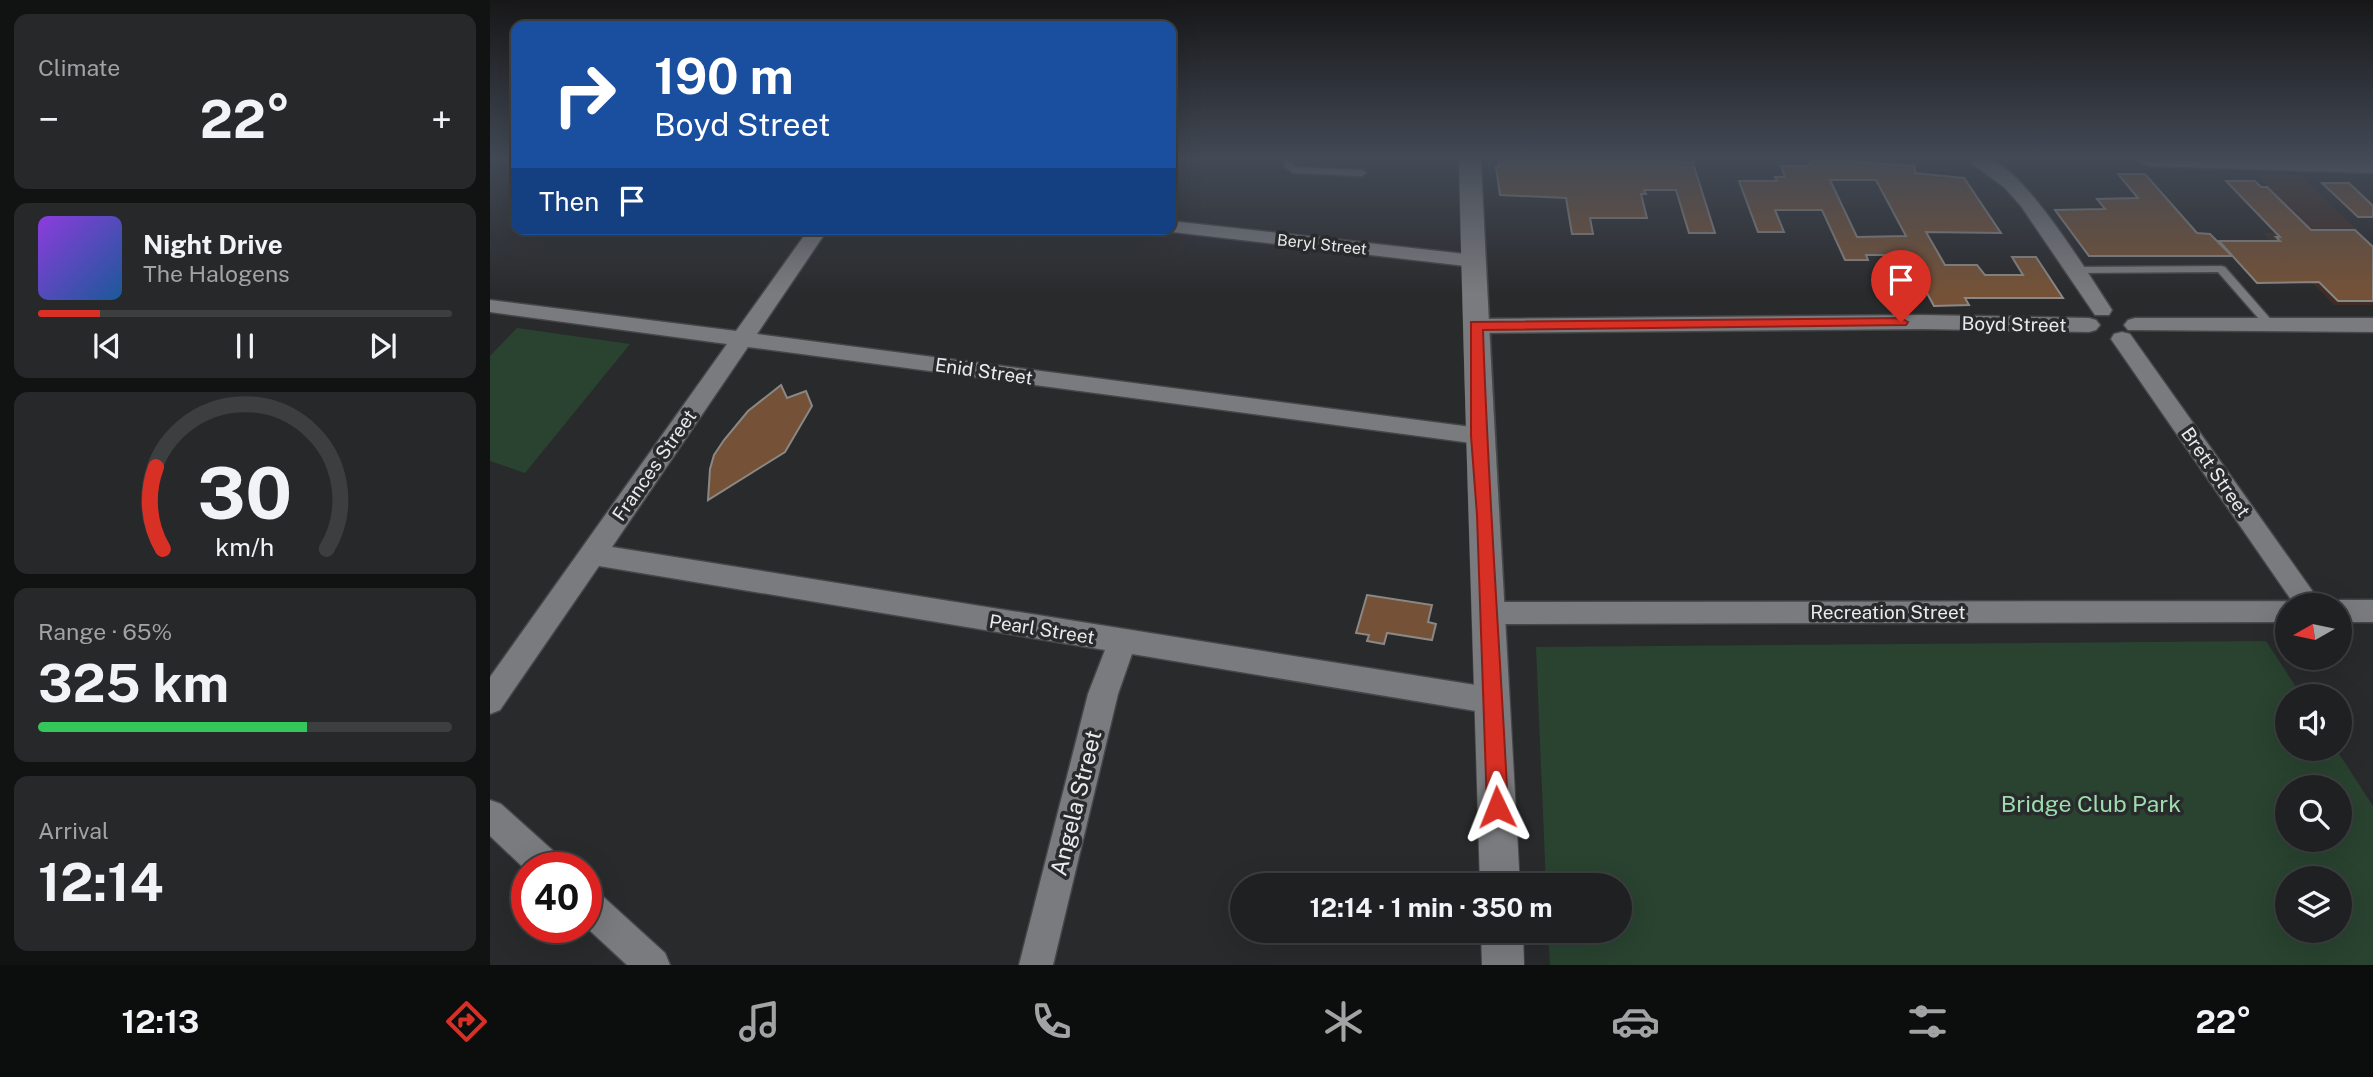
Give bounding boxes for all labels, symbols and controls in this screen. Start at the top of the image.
text: 190 m [654,47,794,105]
icon: right [539,49,630,140]
text: Climate [38,54,120,81]
text: 22° [200,89,290,150]
text: − [38,97,59,142]
text: + [431,97,452,142]
text: Boyd Street [654,106,831,143]
icon: arrive [613,182,651,220]
text: Then [539,186,599,217]
text: Night Drive [143,229,283,260]
street label: Beryl Street [1276,230,1368,259]
pin [1871,250,1931,322]
text: The Halogens [143,260,290,287]
icon: arrive [1882,261,1920,299]
street label: Boyd Street [1961,312,2067,336]
icon: previous [88,327,126,365]
icon: pause [226,327,264,365]
icon: next [364,327,402,365]
street label: Enid Street [934,353,1034,389]
street label: Frances Street [608,405,700,525]
street label: Brett Street [2177,423,2255,521]
text: 30 [197,450,293,535]
text: km/h [216,531,274,561]
north arrow [2275,593,2352,670]
map controls [2275,593,2352,943]
street label: Recreation Street [1810,601,1966,623]
street label: Pearl Street [988,610,1096,648]
text: Range · 65% [38,618,172,645]
text: 325 km [38,653,229,714]
button: sound [2275,684,2352,761]
street label: Angela Street [1044,727,1107,878]
position arrow [1460,770,1534,844]
button: search [2275,775,2352,852]
park label: Bridge Club Park [2001,790,2181,817]
text: Arrival [38,817,109,844]
text: 12:14 [38,852,164,913]
speed limit sign: 40 [511,852,602,943]
button: layers [2275,866,2352,943]
text: 12:14 · 1 min · 350 m [1309,892,1553,923]
icon: directions [442,997,491,1046]
icon: music [735,997,784,1046]
icon: phone [1027,997,1076,1046]
icon: climate [1319,997,1368,1046]
icon: car [1611,997,1660,1046]
icon: filters [1903,997,1952,1046]
text: 12:13 [122,1003,199,1040]
text: 22° [2196,1003,2251,1040]

